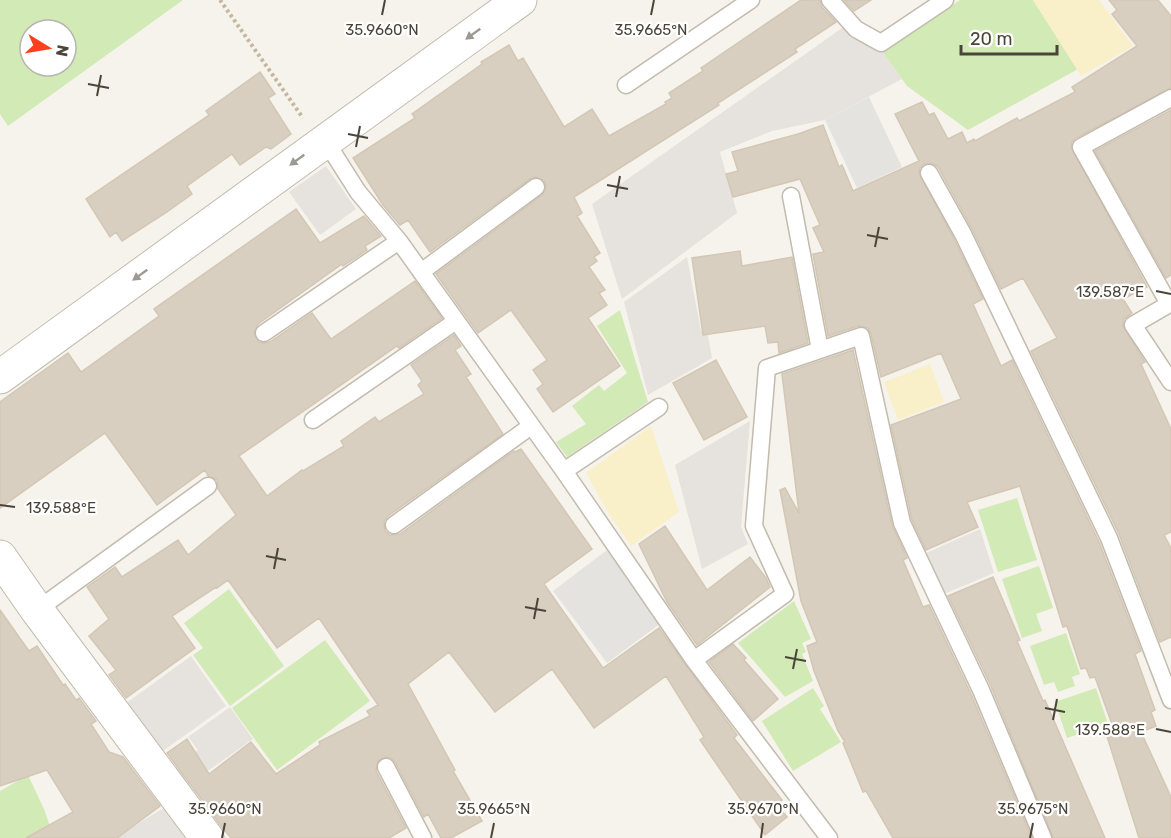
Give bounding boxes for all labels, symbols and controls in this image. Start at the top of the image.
north arrow [18,18,78,78]
scale bar [961,18,1057,56]
text: 35.9660°N [345,21,419,39]
text: 35.9665°N [615,21,687,39]
one-way arrow [465,28,481,40]
text: 20 m [970,28,1012,50]
text: N [52,43,73,58]
one-way arrow [290,154,306,166]
one-way arrow [132,269,148,281]
text: 139.587°E [1076,283,1144,301]
text: 139.588°E [26,499,96,517]
text: 139.588°E [1075,721,1145,739]
text: 35.9660°N [188,800,262,818]
text: 35.9665°N [458,800,530,818]
text: 35.9670°N [727,800,799,818]
text: 35.9675°N [997,800,1069,818]

